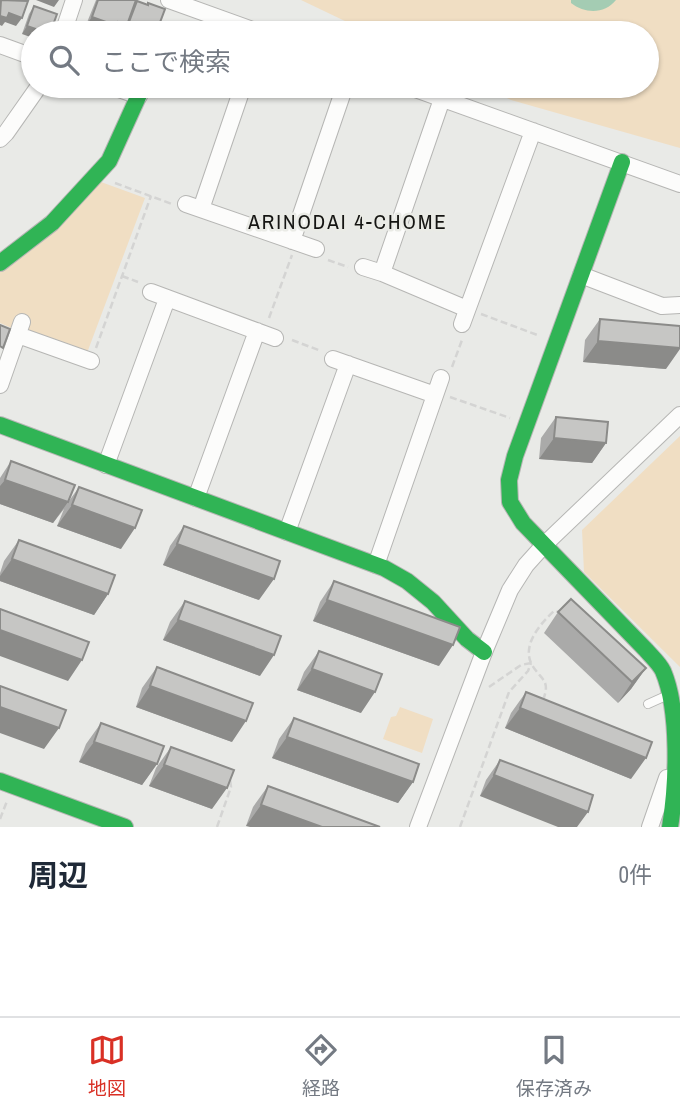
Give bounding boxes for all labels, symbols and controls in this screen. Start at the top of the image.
search box [21,21,659,98]
icon: search [45,41,83,79]
text: ここで検索 [101,44,231,79]
district label: ARINODAI 4-CHOME [247,207,448,236]
text: 周辺 [28,855,88,895]
text: 0件 [619,859,652,890]
tab: 地図 [88,1031,126,1101]
tab: 経路 [302,1031,340,1101]
tab: 保存済み [516,1031,592,1101]

